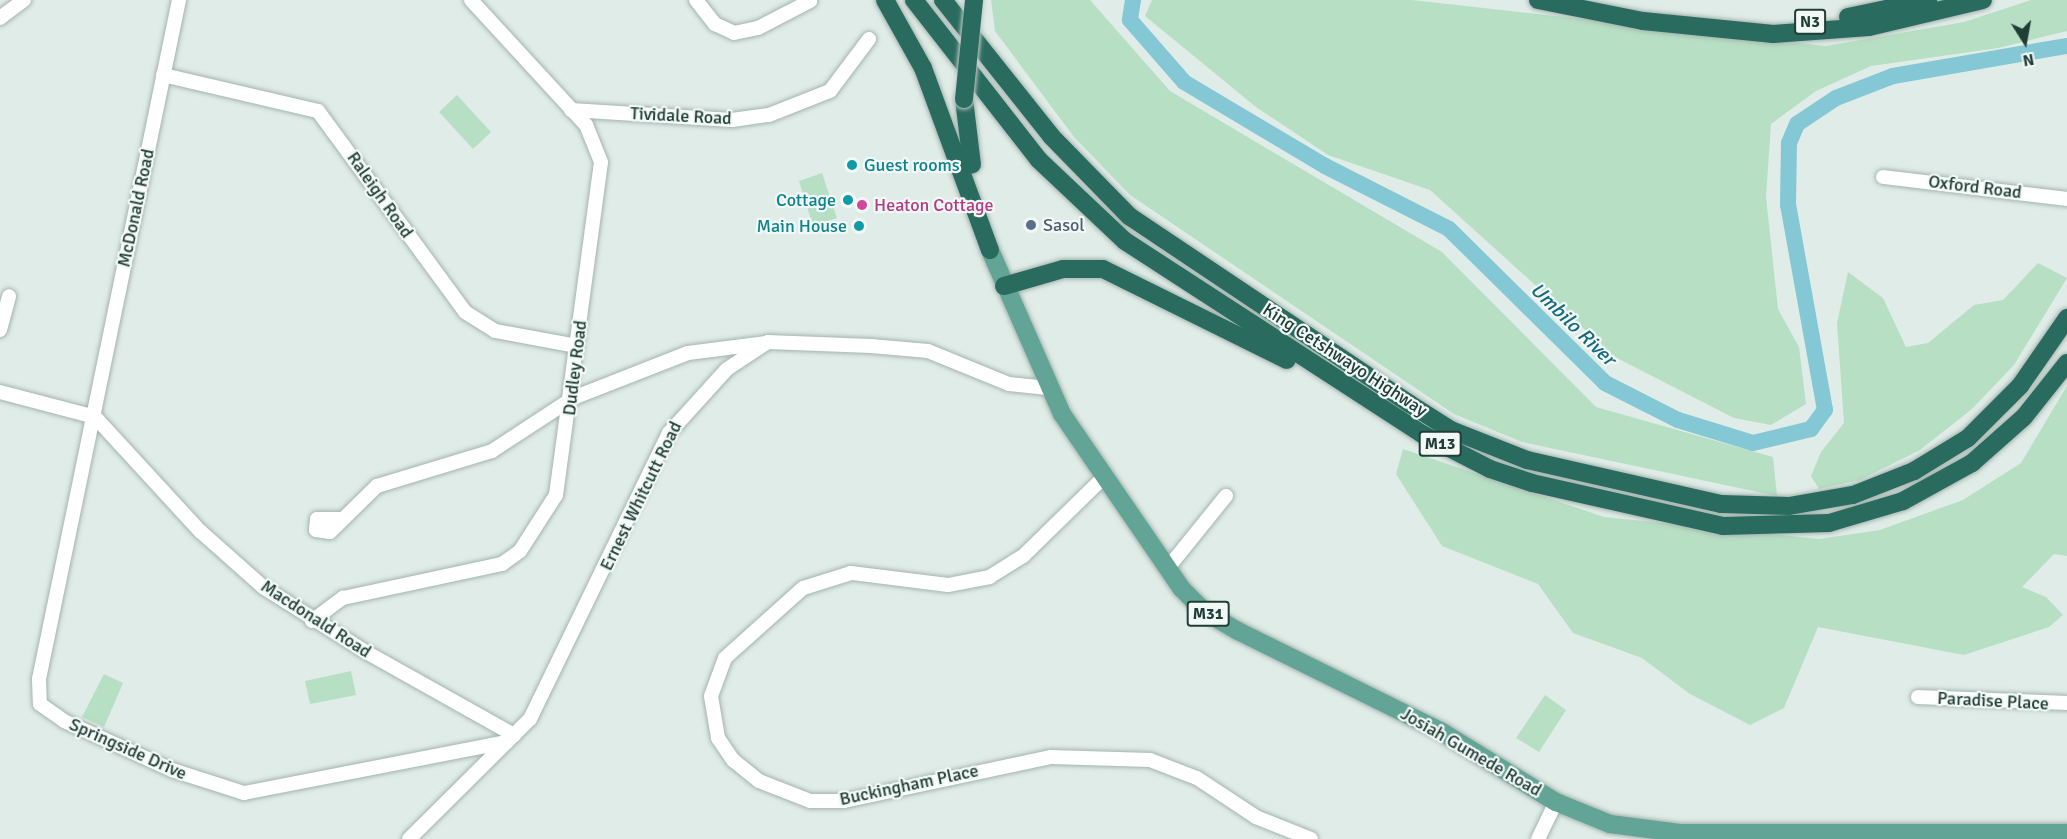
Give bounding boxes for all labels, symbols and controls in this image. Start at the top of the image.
road number: N3 [1794,9,1826,35]
north arrow [1995,12,2055,72]
text: N [2021,49,2036,71]
street label: Tividale Road [630,103,732,129]
street label: McDonald Road [113,147,159,269]
street label: Raleigh Road [342,148,418,242]
place label: Guest rooms [864,154,960,176]
marker: Guest rooms [845,158,859,172]
street label: Oxford Road [1927,171,2023,203]
place label: Cottage [776,189,836,211]
marker: Cottage [841,193,855,207]
place label: Heaton Cottage [874,194,993,216]
marker: Heaton Cottage [855,198,869,212]
place label: Sasol [1043,214,1085,236]
place label: Main House [756,215,847,237]
marker: Sasol [1024,218,1038,232]
marker: Main House [852,219,866,233]
water label: Umbilo River [1525,277,1621,371]
street label: King Cetshwayo Highway [1259,299,1431,421]
street label: Dudley Road [558,319,592,417]
street label: Ernest Whitcutt Road [596,418,686,574]
road number: M13 [1418,431,1462,457]
street label: Macdonald Road [257,575,375,663]
road number: M31 [1186,601,1230,627]
street label: Paradise Place [1937,687,2049,715]
street label: Josiah Gumede Road [1397,703,1545,801]
street label: Springside Drive [66,713,190,785]
street label: Buckingham Place [838,760,980,810]

